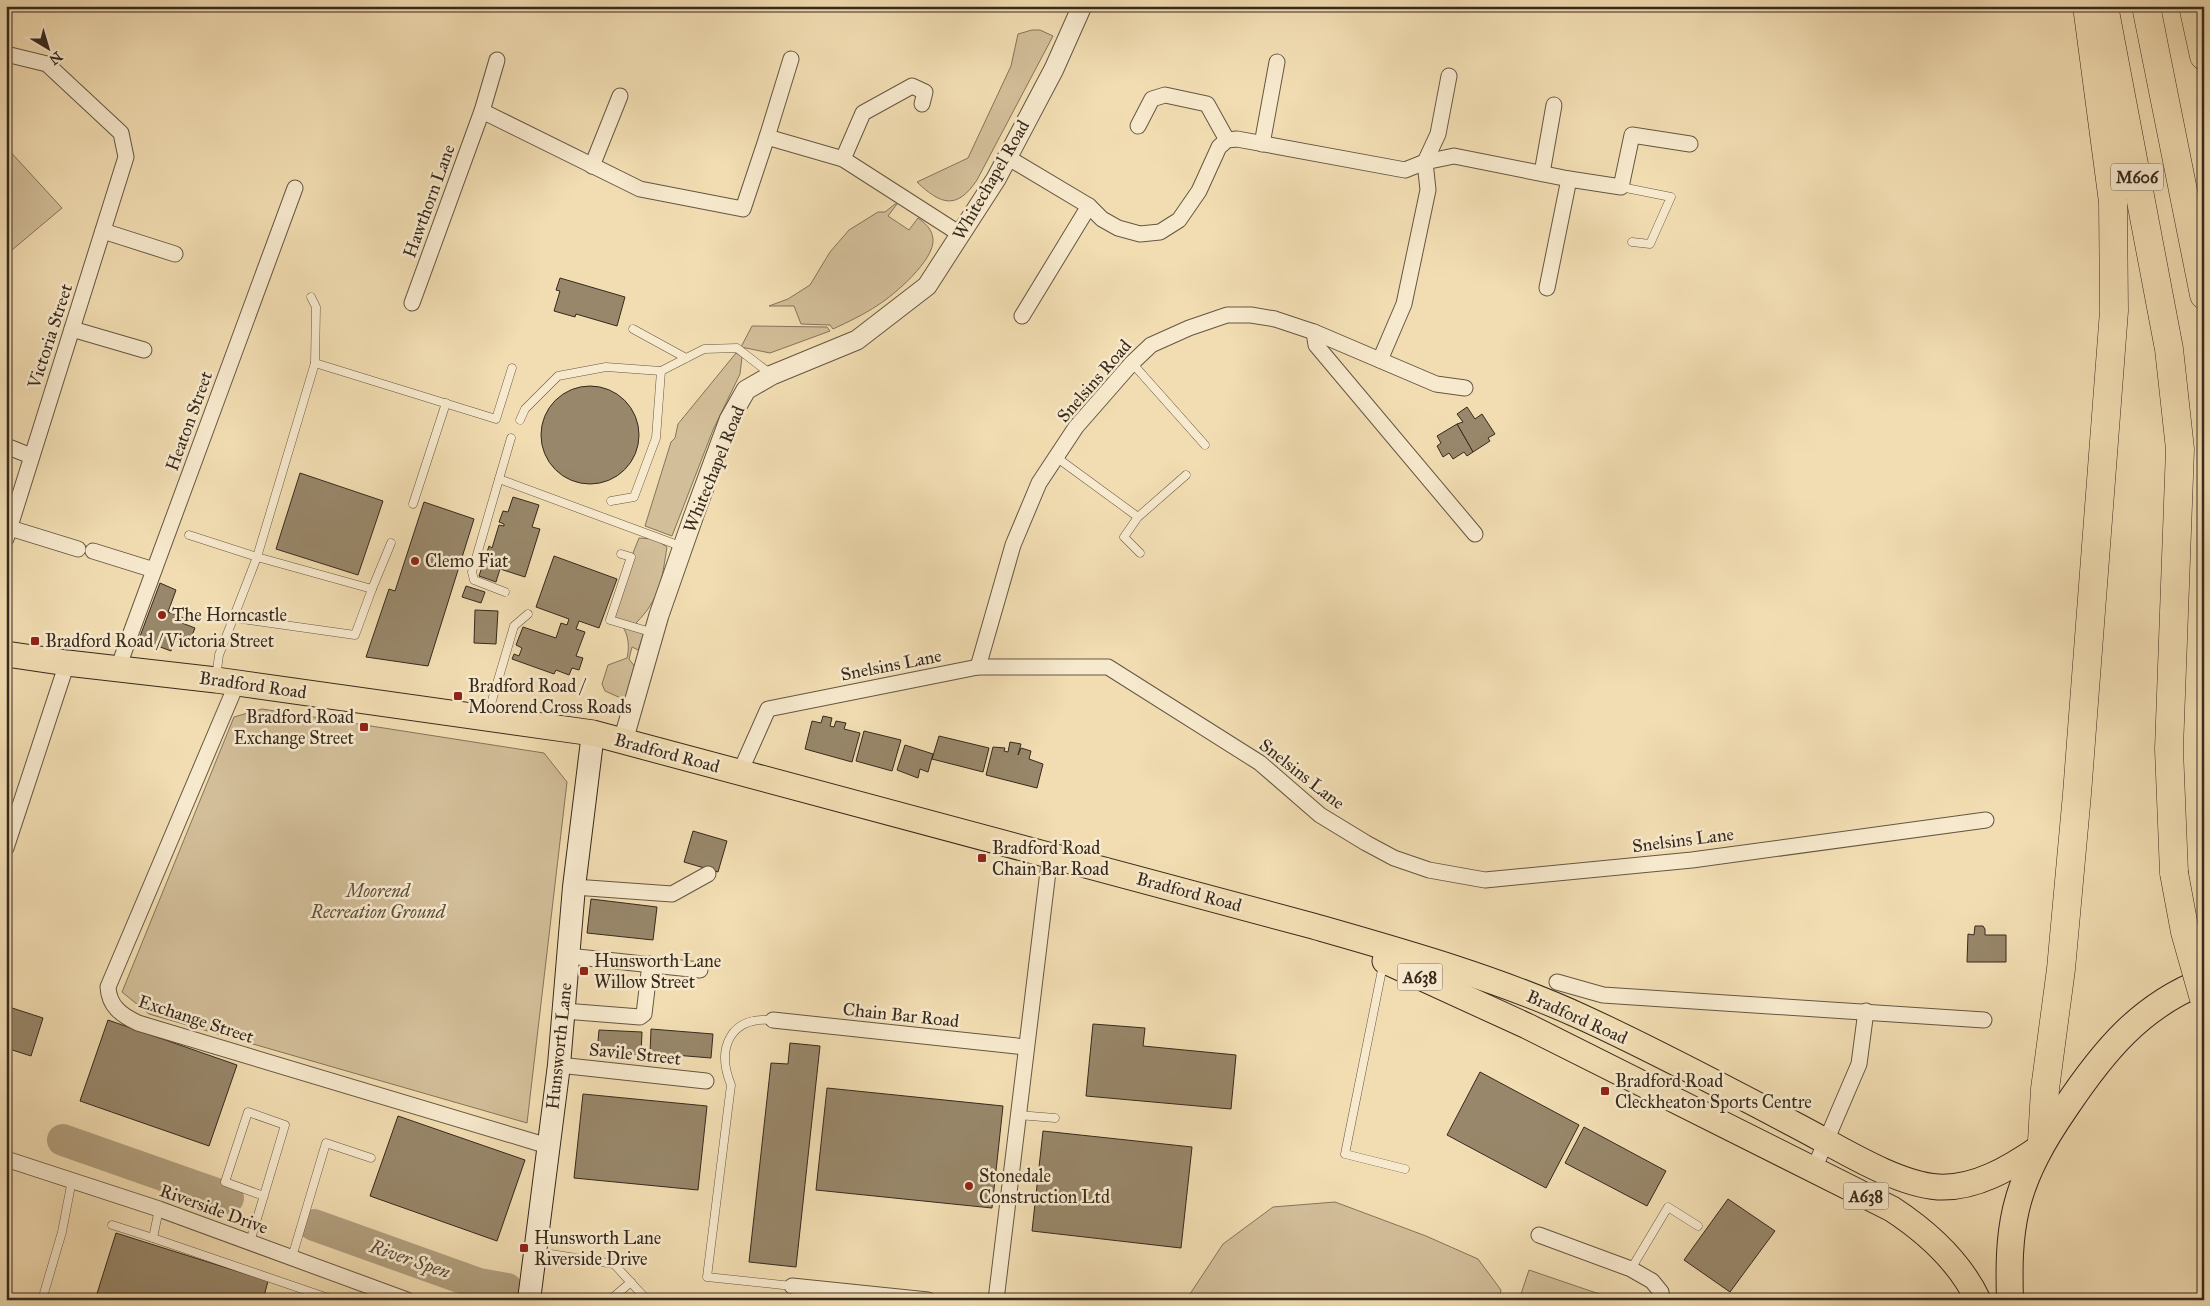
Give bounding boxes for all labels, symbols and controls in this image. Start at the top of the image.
north arrow [22,22,72,72]
text: N [46,47,66,68]
street label: Whitechapel Road [948,116,1034,244]
street label: Hawthorn Lane [398,141,460,261]
road number: M606 [2111,163,2163,190]
street label: Victoria Street [22,280,77,392]
street label: Snelsins Road [1052,335,1136,427]
street label: Heaton Street [161,368,217,474]
street label: Whitechapel Road [679,402,749,536]
place label: Clemo Fiat [425,550,509,572]
marker: Clemo Fiat [409,555,421,567]
place label: The Horncastle [172,604,287,626]
marker: The Horncastle [156,609,168,621]
place label: Bradford Road / Victoria Street [45,630,275,652]
marker: Bradford Road / Victoria Street [29,635,41,647]
street label: Snelsins Lane [839,644,943,686]
street label: Bradford Road [198,667,308,703]
place label: Bradford Road / Moorend Cross Roads [468,675,632,718]
marker: Bradford Road / Moorend Cross Roads [452,690,464,702]
place label: Bradford Road Exchange Street [234,706,355,750]
marker: Bradford Road Exchange Street [358,721,370,733]
street label: Bradford Road [612,728,722,778]
street label: Snelsins Lane [1255,734,1349,814]
street label: Snelsins Lane [1631,823,1735,857]
place label: Bradford Road Chain Bar Road [992,837,1109,880]
marker: Bradford Road Chain Bar Road [976,852,988,864]
street label: Bradford Road [1134,867,1244,917]
park label: Moorend Recreation Ground [310,880,447,923]
place label: Hunsworth Lane Willow Street [594,950,721,993]
road number: A638 [1398,964,1442,990]
marker: Hunsworth Lane Willow Street [578,965,590,977]
street label: Hunsworth Lane [541,982,577,1110]
street label: Bradford Road [1523,985,1631,1049]
street label: Exchange Street [135,990,257,1049]
street label: Chain Bar Road [842,998,960,1032]
street label: Savile Street [588,1038,683,1070]
place label: Bradford Road Cleckheaton Sports Centre [1615,1070,1812,1113]
marker: Bradford Road Cleckheaton Sports Centre [1599,1085,1611,1097]
place label: Stonedale Construction Ltd [979,1165,1110,1208]
street label: Riverside Drive [157,1179,271,1239]
marker: Stonedale Construction Ltd [963,1180,975,1192]
road number: A638 [1844,1182,1888,1210]
place label: Hunsworth Lane Riverside Drive [534,1227,661,1270]
water label: River Spen [366,1234,453,1284]
marker: Hunsworth Lane Riverside Drive [518,1242,530,1254]

